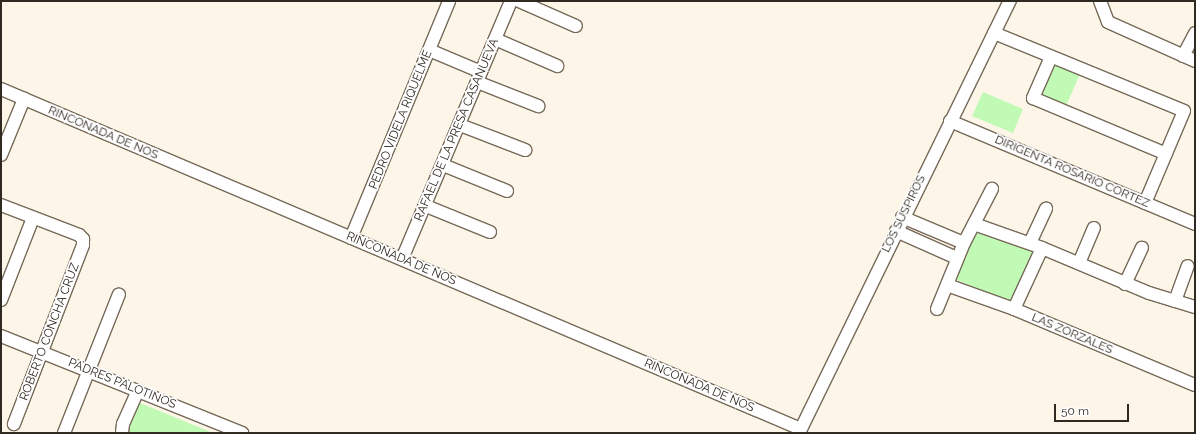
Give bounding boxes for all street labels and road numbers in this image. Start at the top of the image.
street label: RAFAEL DE LA PRESA CASANUEVA [412,36,502,224]
street label: PEDRO VIDELA RIQUELME [366,48,436,192]
street label: RINCONADA DE NOS [46,103,160,163]
street label: DIRIGENTA ROSARIO CORTEZ [992,133,1152,211]
street label: LOS SUSPIROS [879,173,929,255]
street label: RINCONADA DE NOS [344,229,458,289]
street label: ROBERTO CONCHA CRUZ [17,261,83,403]
street label: LAS ZORZALES [1029,310,1115,358]
street label: PADRES PALOTINOS [66,356,178,412]
street label: RINCONADA DE NOS [642,356,756,416]

